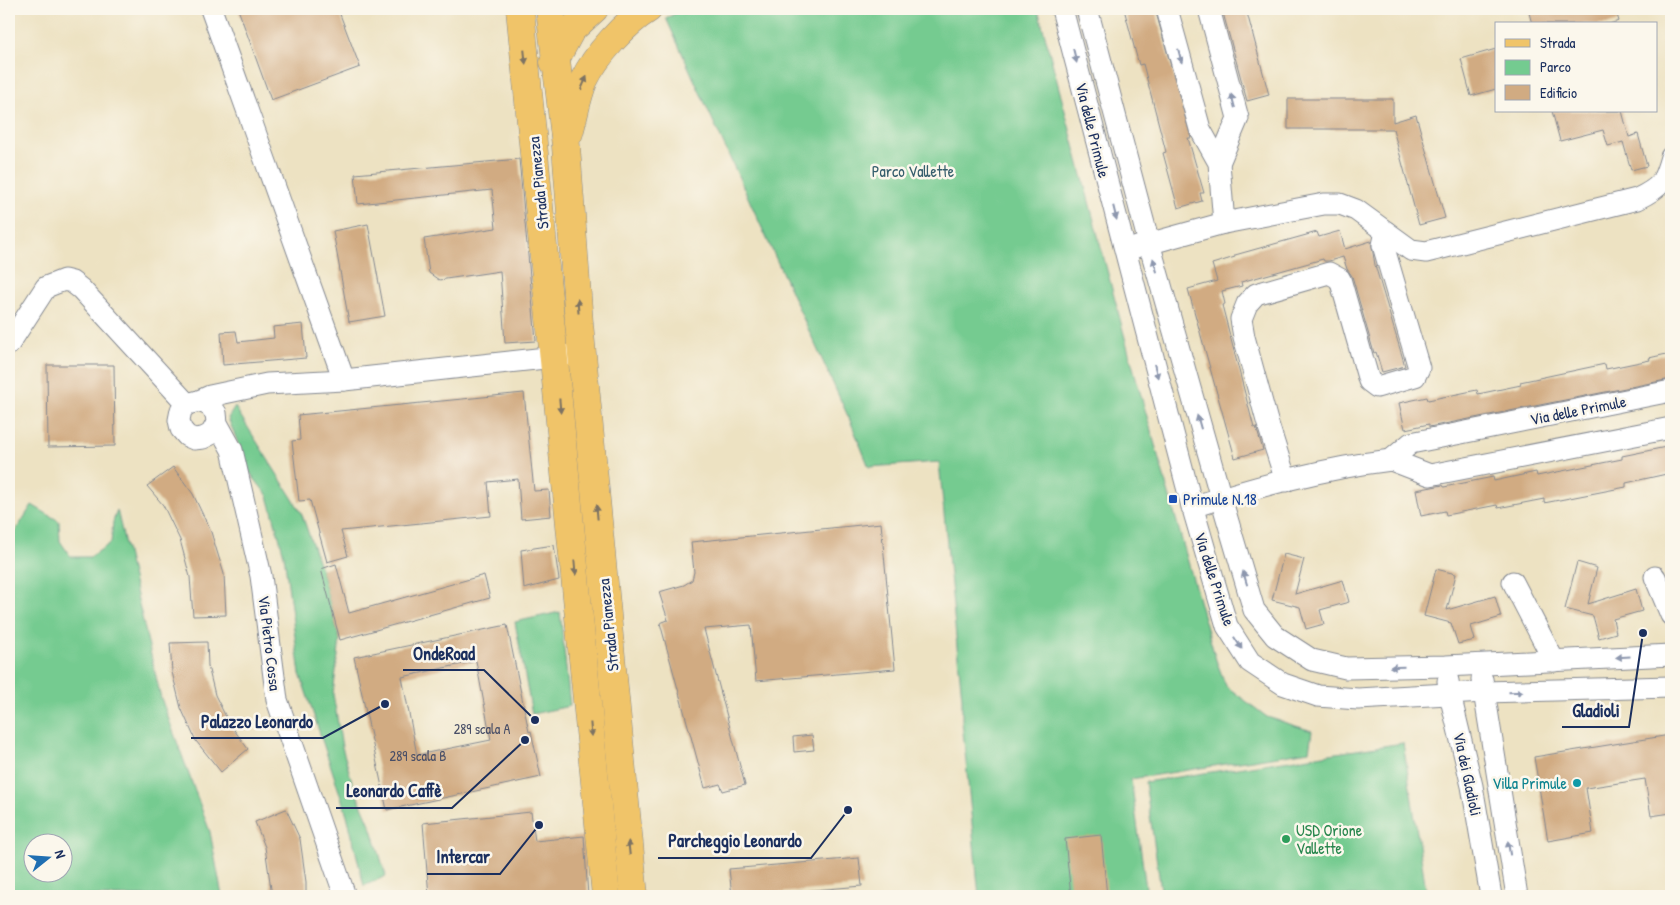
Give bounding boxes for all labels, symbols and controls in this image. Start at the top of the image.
legend [1495,22,1658,112]
text: Strada [1540,32,1576,53]
one-way arrow [1071,48,1079,63]
one-way arrow [1176,48,1184,63]
one-way arrow [521,50,529,66]
text: Parco [1540,56,1571,77]
one-way arrow [581,76,589,90]
street label: Via delle Primule [1071,80,1116,181]
text: Edificio [1540,82,1577,103]
one-way arrow [1229,94,1237,109]
street label: Strada Pianezza [522,136,554,230]
park label: Parco Vallette [872,160,955,182]
one-way arrow [1111,206,1119,221]
one-way arrow [1150,258,1158,273]
one-way arrow [573,298,581,314]
one-way arrow [1152,363,1160,378]
street label: Via delle Primule [1528,390,1629,430]
one-way arrow [556,398,564,414]
one-way arrow [1195,414,1203,429]
place label: Primule N.18 [1183,488,1257,510]
marker: Primule N.18 [1167,493,1179,505]
one-way arrow [593,503,601,519]
street label: Via delle Primule [1189,529,1241,629]
one-way arrow [571,560,579,576]
one-way arrow [1240,570,1248,585]
street label: Strada Pianezza [592,578,624,672]
street label: Via Pietro Cossa [253,594,287,692]
one-way arrow [1233,636,1243,649]
callout: OndeRoad [403,637,484,670]
text: OndeRoad [413,641,475,666]
one-way arrow [1614,654,1630,662]
one-way arrow [1389,663,1405,671]
one-way arrow [1508,687,1524,695]
callout: Gladioli [1562,694,1629,727]
text: Gladioli [1572,698,1620,723]
callout: Palazzo Leonardo [191,705,323,738]
text: Palazzo Leonardo [201,709,314,734]
house number: 289 scala A [454,719,510,738]
one-way arrow [587,722,595,738]
street label: Via dei Gladioli [1448,730,1488,818]
house number: 289 scala B [390,746,446,765]
place label: Villa Primule [1492,772,1568,794]
callout: Leonardo Caffè [336,775,452,808]
marker: Villa Primule [1571,777,1583,789]
text: Leonardo Caffè [346,778,442,803]
place label: USD Orione Vallette [1296,819,1363,859]
callout: Parcheggio Leonardo [658,825,811,858]
text: Parcheggio Leonardo [668,828,802,854]
north arrow [22,832,72,882]
marker: USD Orione Vallette [1280,833,1292,845]
one-way arrow [625,839,633,855]
one-way arrow [1505,840,1513,856]
callout: Intercar [427,841,500,874]
text: Intercar [436,844,490,869]
text: N [51,848,71,861]

